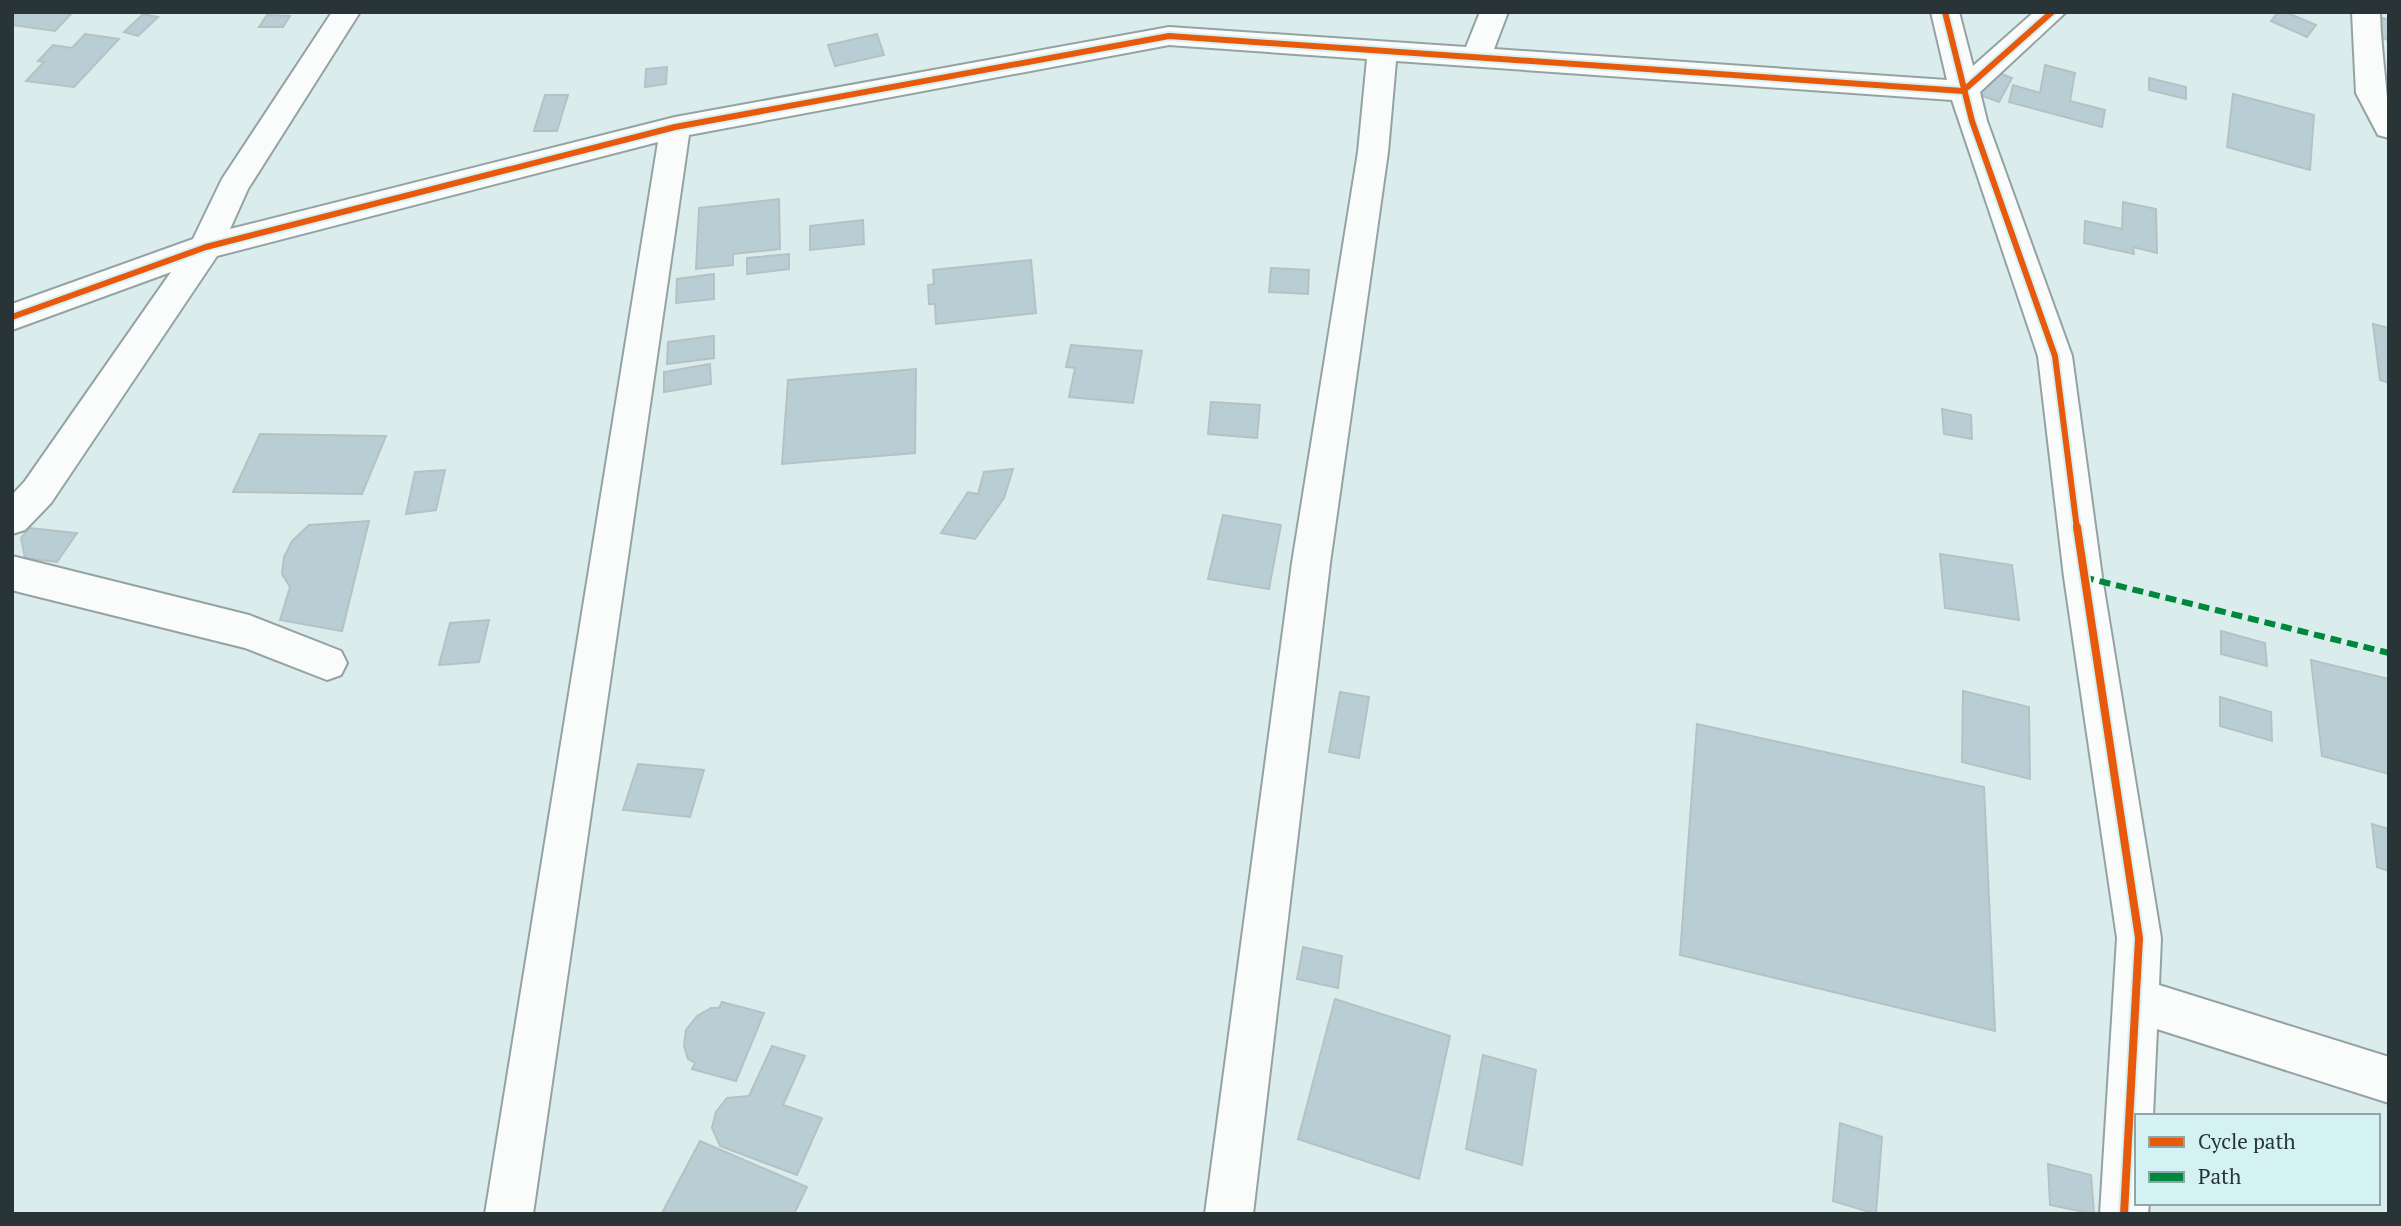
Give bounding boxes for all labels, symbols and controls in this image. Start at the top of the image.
legend [2135,1114,2380,1205]
text: Cycle path [2198,1127,2296,1155]
text: Path [2198,1162,2241,1190]

